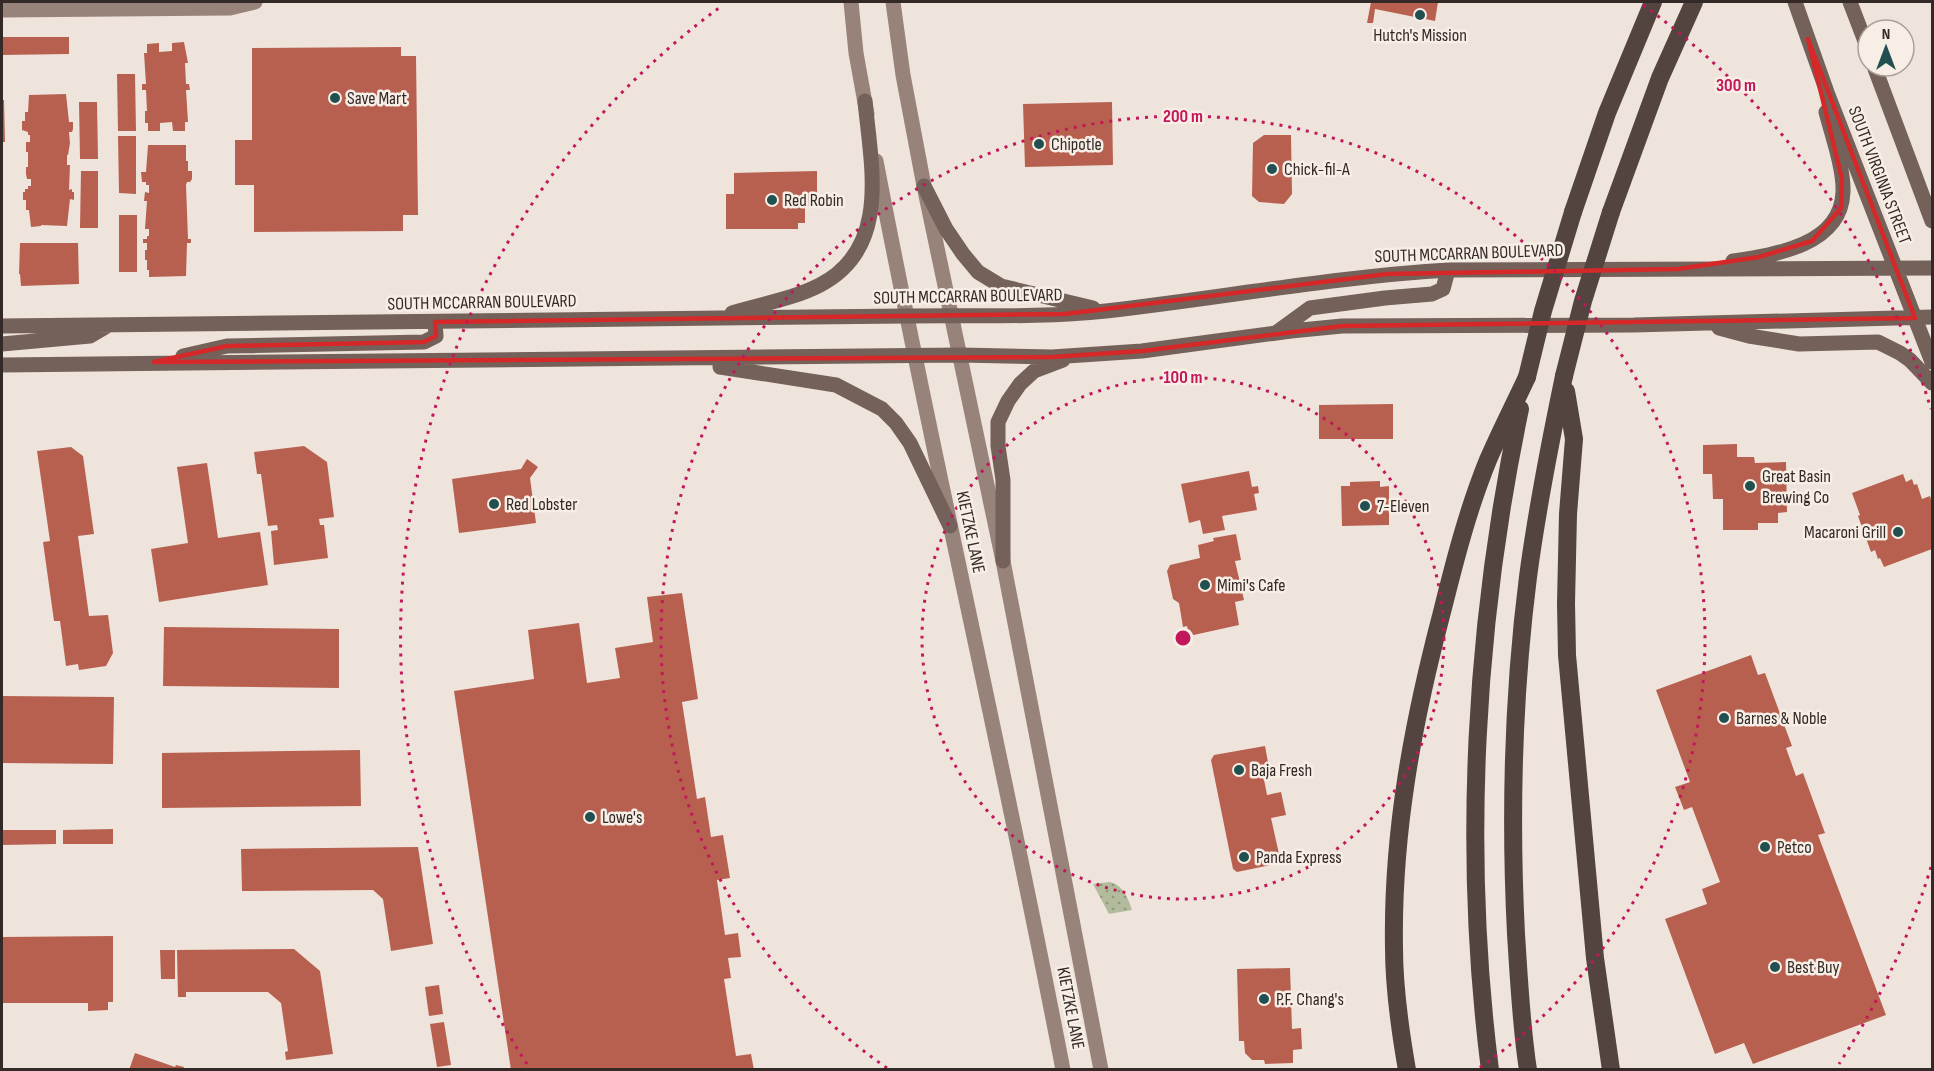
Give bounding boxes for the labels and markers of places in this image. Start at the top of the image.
marker: Hutch's Mission [1413,8,1427,22]
place label: Hutch's Mission [1373,25,1467,46]
place label: Save Mart [347,88,407,109]
marker: Save Mart [328,91,342,105]
place label: Chipotle [1051,134,1102,155]
marker: Chipotle [1032,137,1046,151]
place label: Chick-fil-A [1284,159,1350,180]
marker: Chick-fil-A [1265,162,1279,176]
place label: Red Robin [784,190,844,211]
marker: Red Robin [765,193,779,207]
place label: Great Basin Brewing Co [1762,466,1831,508]
marker: Great Basin Brewing Co [1743,479,1757,493]
place label: Red Lobster [506,494,577,515]
place label: 7-Eleven [1377,496,1430,517]
marker: Red Lobster [487,497,501,511]
marker: 7-Eleven [1358,499,1372,513]
place label: Macaroni Grill [1804,522,1886,543]
marker: Macaroni Grill [1891,525,1905,539]
place label: Mimi's Cafe [1217,575,1286,596]
marker: Mimi's Cafe [1198,578,1212,592]
centre of rings [1173,628,1193,648]
place label: Barnes & Noble [1736,708,1827,729]
marker: Barnes & Noble [1717,711,1731,725]
place label: Baja Fresh [1251,760,1312,781]
marker: Baja Fresh [1232,763,1246,777]
place label: Lowe's [602,807,642,828]
marker: Lowe's [583,810,597,824]
place label: Petco [1777,837,1812,858]
marker: Petco [1758,840,1772,854]
place label: Panda Express [1256,847,1342,868]
marker: Panda Express [1237,850,1251,864]
place label: Best Buy [1787,957,1840,978]
marker: Best Buy [1768,960,1782,974]
place label: P.F. Chang's [1276,989,1344,1010]
marker: P.F. Chang's [1257,992,1271,1006]

